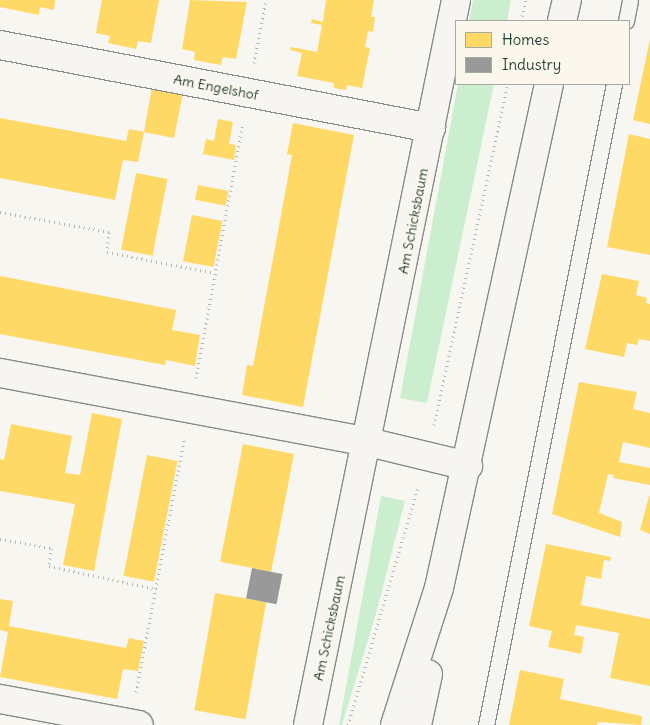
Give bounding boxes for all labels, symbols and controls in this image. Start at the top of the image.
legend [455,20,630,85]
text: Homes [502,30,549,49]
text: Industry [502,55,561,74]
street label: Am Engelshof [172,71,260,103]
street label: Am Schicksbaum [395,167,431,275]
street label: Am Schicksbaum [310,574,348,682]

